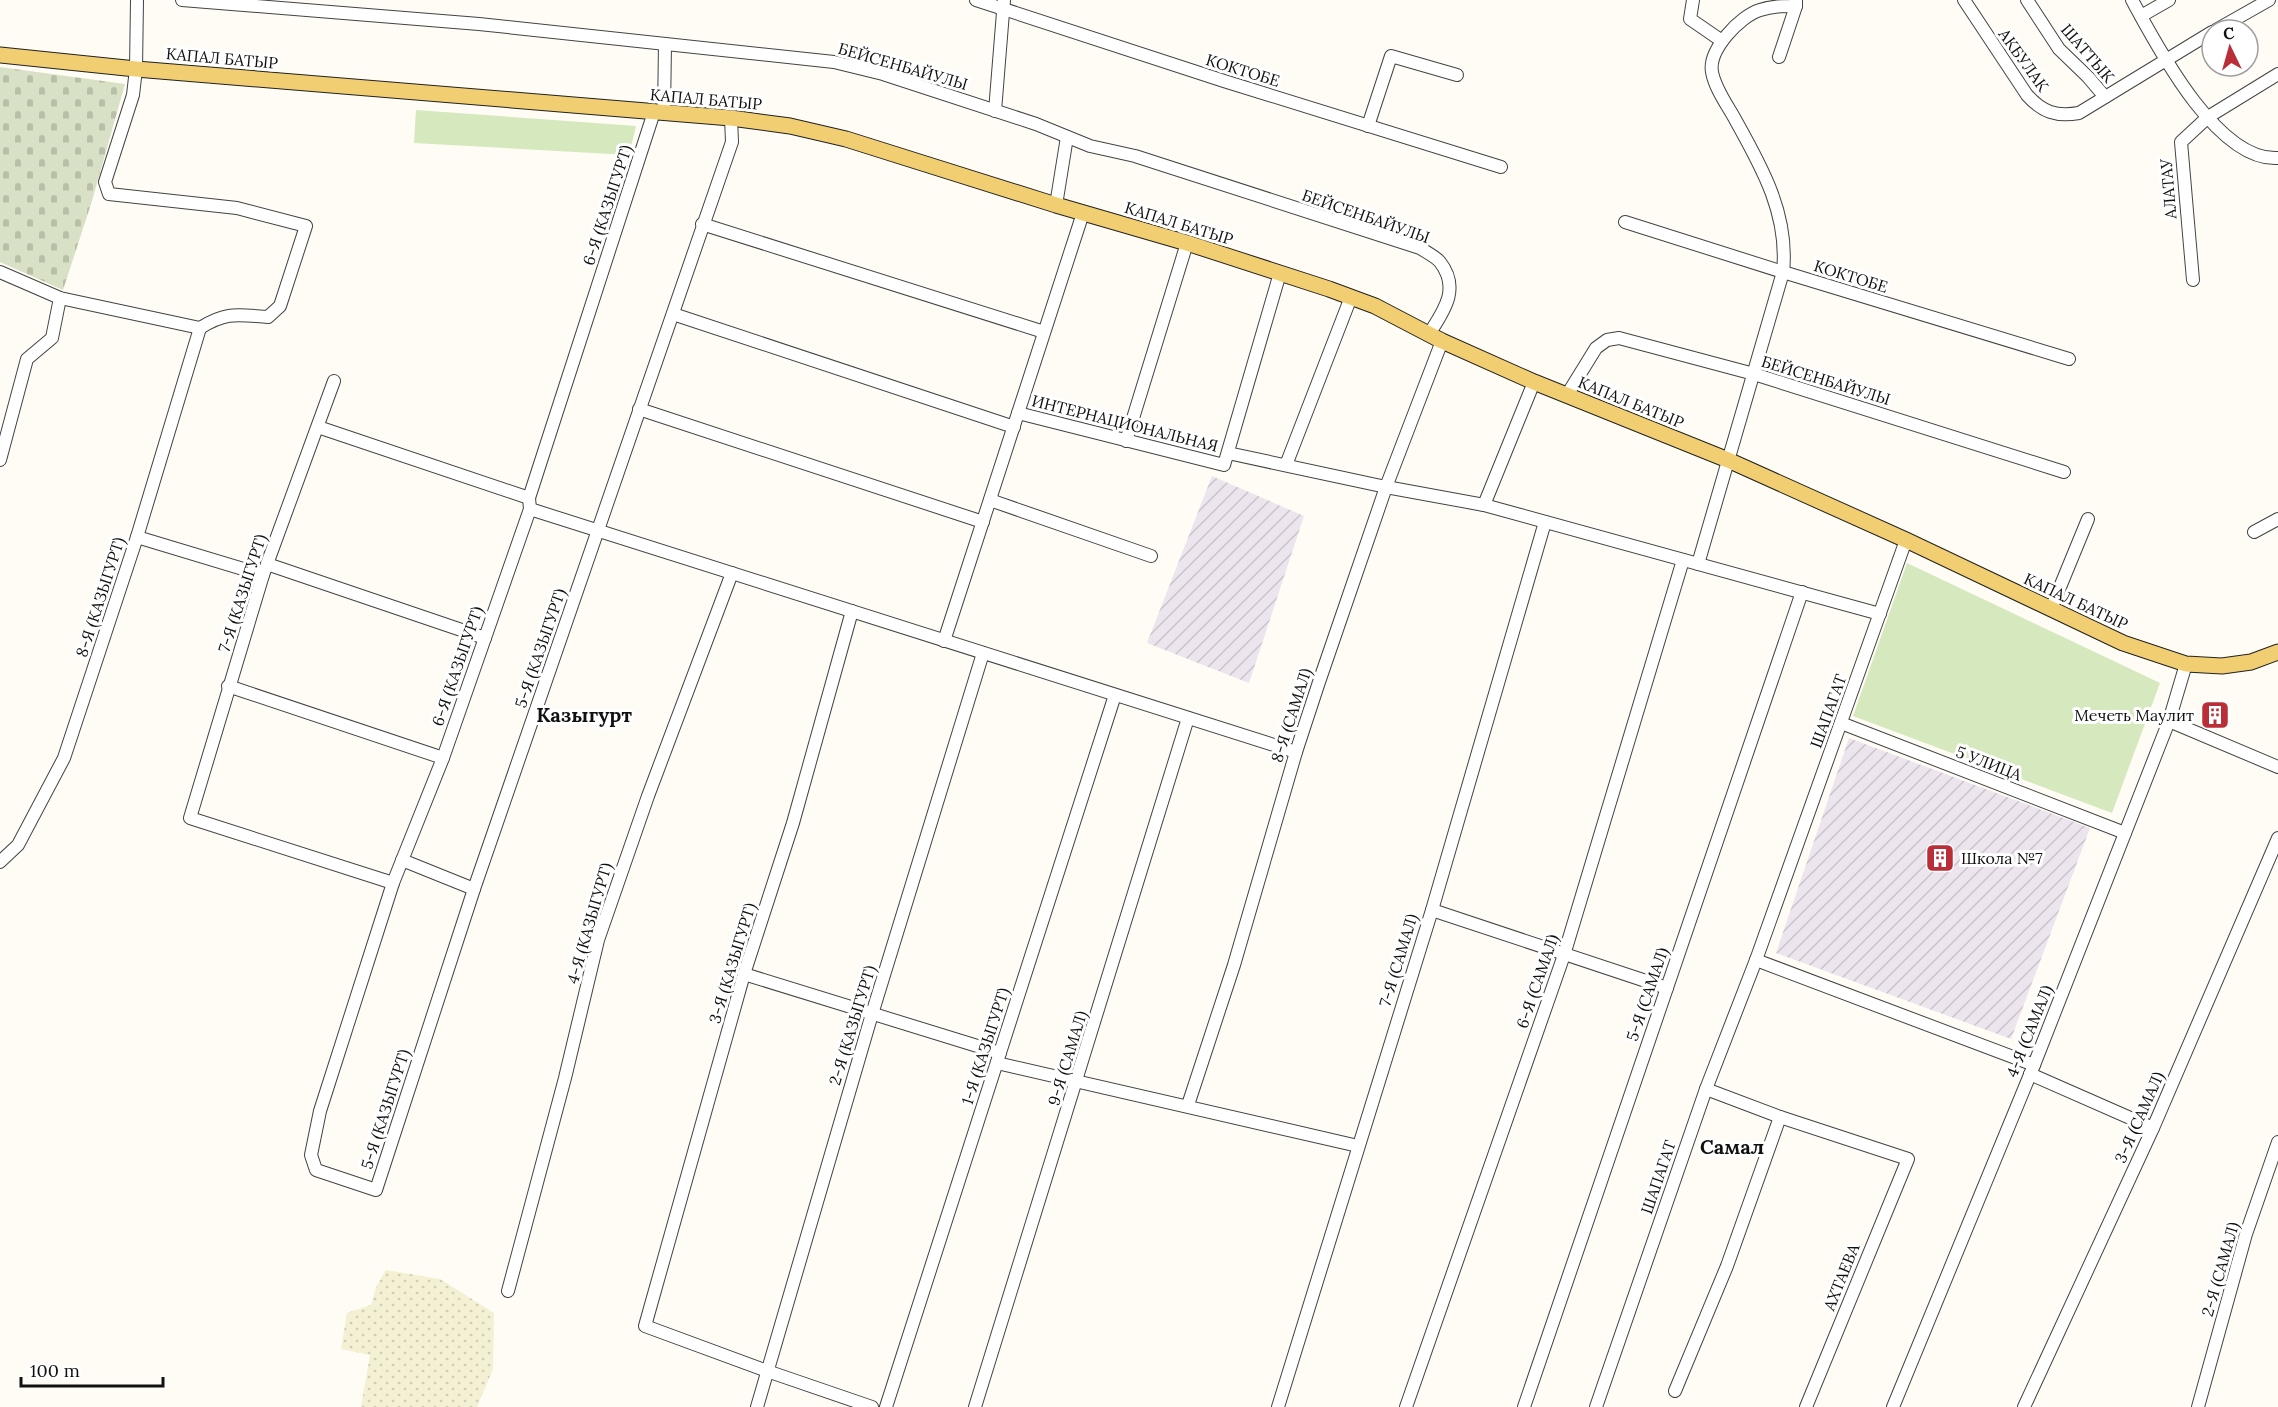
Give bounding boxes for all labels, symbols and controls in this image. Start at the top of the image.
north arrow [2200,18,2260,78]
street label: ШАТТЫК [2057,19,2119,87]
text: С [2222,23,2235,43]
street label: АКБУЛАК [1994,24,2054,95]
street label: БЕЙСЕНБАЙУЛЫ [836,38,970,94]
street label: КАПАЛ БАТЫР [165,43,279,73]
street label: КОКТОБЕ [1204,49,1283,91]
street label: КАПАЛ БАТЫР [649,84,763,114]
street label: 6-Я (КАЗЫГУРТ) [578,142,637,268]
street label: АЛАТАУ [2155,158,2181,221]
street label: БЕЙСЕНБАЙУЛЫ [1299,185,1433,247]
street label: КАПАЛ БАТЫР [1122,197,1236,249]
street label: КОКТОБЕ [1812,255,1891,297]
street label: БЕЙСЕНБАЙУЛЫ [1759,351,1893,409]
street label: КАПАЛ БАТЫР [1575,372,1687,432]
street label: ИНТЕРНАЦИОНАЛЬНАЯ [1030,390,1220,456]
street label: 7-Я (КАЗЫГУРТ) [213,531,272,655]
street label: 8-Я (КАЗЫГУРТ) [71,534,130,660]
street label: КАПАЛ БАТЫР [2021,568,2131,634]
street label: 5-Я (КАЗЫГУРТ) [510,586,571,711]
street label: 6-Я (КАЗЫГУРТ) [427,603,488,729]
street label: 8-Я (САМАЛ) [1266,665,1317,765]
street label: ШАПАГАТ [1805,671,1851,751]
building icon: Мечеть Маулит [2199,699,2231,731]
district label: Казыгурт [536,702,632,727]
place label: Мечеть Маулит [2074,705,2194,725]
street label: 5 УЛИЦА [1953,741,2025,785]
building icon: Школа №7 [1924,842,1956,874]
place label: Школа №7 [1961,848,2043,868]
street label: 4-Я (КАЗЫГУРТ) [562,860,617,986]
street label: 3-Я (КАЗЫГУРТ) [704,900,761,1026]
street label: 7-Я (САМАЛ) [1374,911,1423,1009]
street label: 6-Я (САМАЛ) [1512,931,1563,1031]
street label: 5-Я (САМАЛ) [1622,944,1673,1044]
street label: 2-Я (КАЗЫГУРТ) [824,962,881,1088]
street label: 4-Я (САМАЛ) [2001,982,2058,1080]
street label: 1-Я (КАЗЫГУРТ) [957,985,1014,1107]
street label: 9-Я (САМАЛ) [1043,1008,1092,1108]
street label: 5-Я (КАЗЫГУРТ) [356,1046,415,1172]
street label: 3-Я (САМАЛ) [2110,1068,2169,1166]
district label: Самал [1700,1134,1764,1159]
street label: ШАПАГАТ [1636,1137,1680,1217]
street label: 2-Я (САМАЛ) [2197,1219,2244,1319]
street label: АХТАЕВА [1818,1240,1864,1314]
scale bar [21,1350,164,1388]
text: 100 m [30,1359,80,1382]

